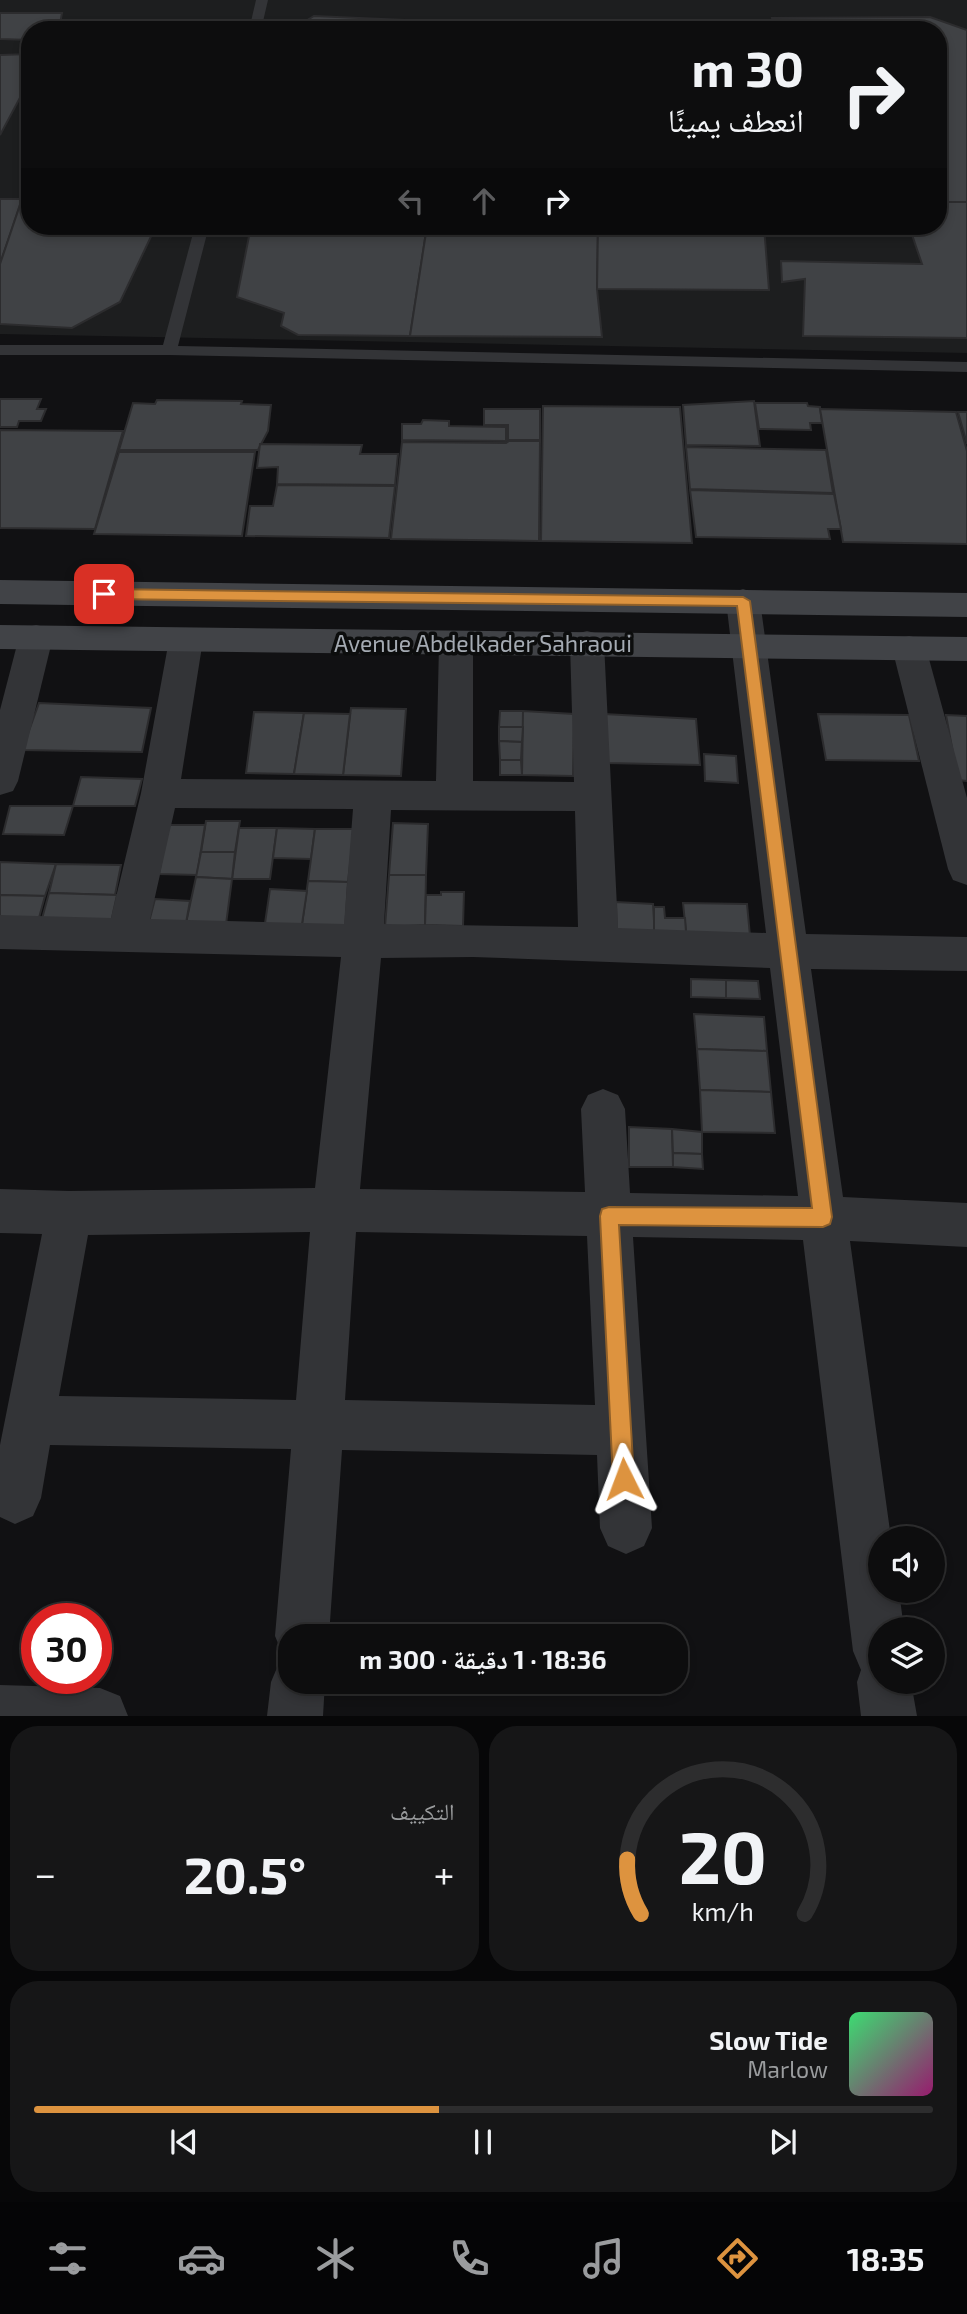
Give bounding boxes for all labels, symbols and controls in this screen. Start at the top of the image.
text: 30 m [692,38,804,97]
icon: right [828,49,919,140]
text: انعطف يمينًا [668,100,804,138]
icon: left [392,182,430,220]
icon: ahead [465,182,503,220]
icon: right [538,182,576,220]
pin [74,564,134,624]
icon: arrive [85,575,123,613]
street label: Avenue Abdelkader Sahraoui [334,629,632,657]
position arrow [587,1442,661,1516]
map controls [868,1526,945,1694]
button: sound [868,1526,945,1603]
speed limit sign: 30 [21,1603,112,1694]
button: layers [868,1617,945,1694]
text: 18:36 · 1 دقيقة · 300 m [359,1643,607,1674]
text: التكييف [390,1797,455,1825]
text: 20 [679,1812,767,1900]
text: 20.5° [184,1842,306,1904]
text: − [34,1850,56,1896]
text: + [434,1850,455,1896]
text: km/h [692,1896,754,1926]
text: Slow Tide [709,2024,828,2055]
text: Marlow [747,2055,828,2083]
icon: previous [165,2123,203,2161]
icon: pause [464,2123,502,2161]
icon: next [764,2123,802,2161]
icon: filters [43,2234,92,2283]
icon: car [177,2234,226,2283]
icon: climate [311,2234,360,2283]
icon: phone [445,2234,494,2283]
icon: music [579,2234,628,2283]
icon: directions [713,2234,762,2283]
text: 18:35 [847,2239,925,2277]

